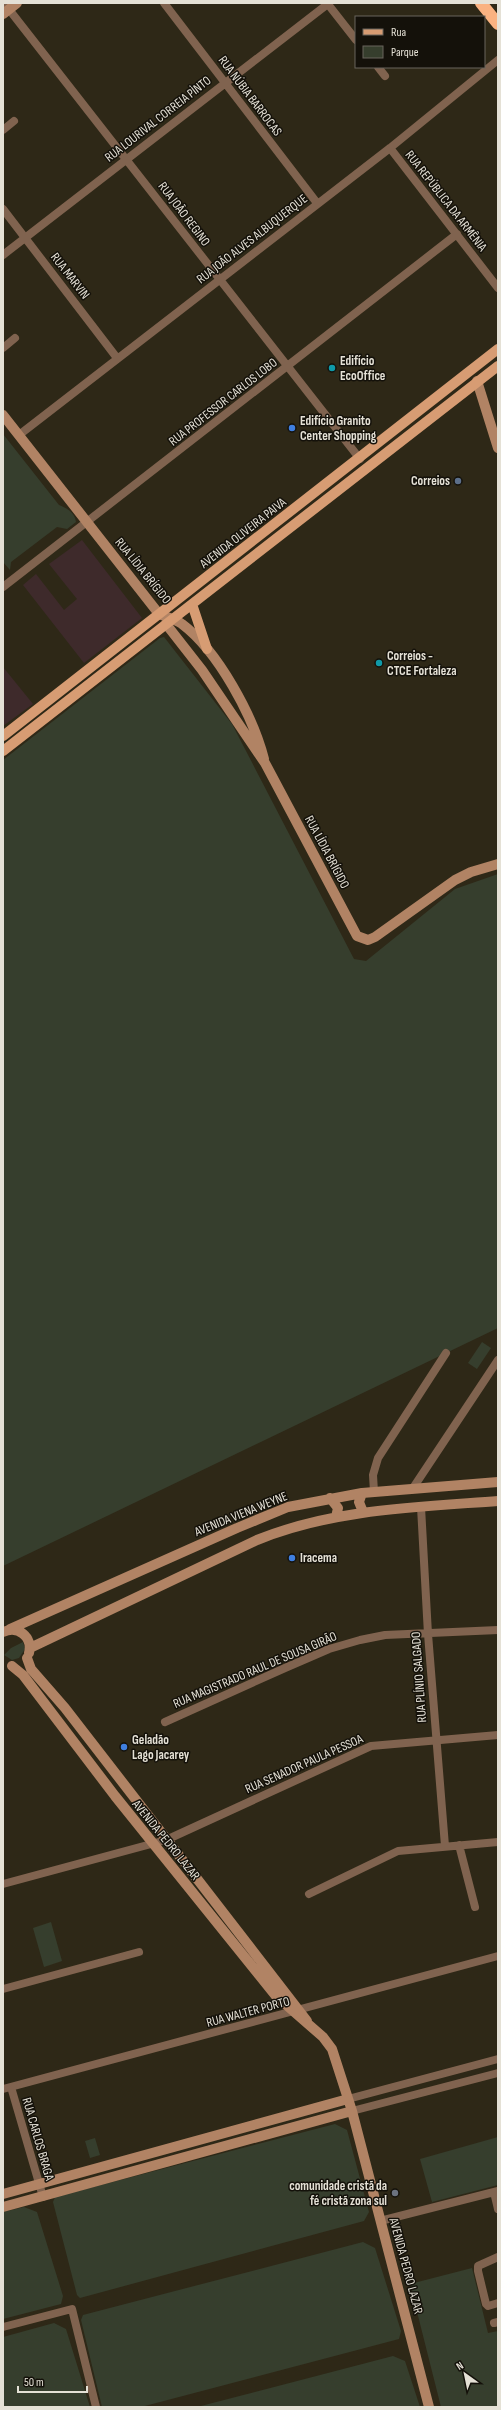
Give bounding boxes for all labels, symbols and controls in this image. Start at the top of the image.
legend [355,16,485,68]
text: Rua [391,25,407,40]
text: Parque [391,45,419,60]
street label: RUA NÚBIA BARROCAS [215,53,286,140]
street label: RUA LOURIVAL CORREIA PÌNTO [102,73,214,165]
street label: RUA REPÚBLICA DA ARMÊNIA [402,147,491,255]
street label: RUA JOÃO REGINO [155,179,213,249]
street label: RUA JOÃO ALVES ALBUQUERQUE [193,191,311,287]
street label: RUA MARVIN [47,250,93,302]
place label: Edifício EcoOffice [340,353,386,384]
street label: RUA PROFESSOR CARLOS LOBO [166,355,280,449]
marker: Edifício EcoOffice [327,363,337,373]
place label: Edifício Granito Center Shopping [300,413,377,444]
marker: Edifício Granito Center Shopping [287,423,297,433]
place label: Correios [411,473,450,489]
marker: Correios [453,476,463,486]
street label: AVENIDA OLIVEIRA PAIVA [196,494,290,572]
street label: RUA LÍDIA BRÍGIDO [111,535,175,607]
place label: Correios - CTCE Fortaleza [387,648,457,679]
marker: Correios - CTCE Fortaleza [374,658,384,668]
street label: RUA LÍDIA BRÍGIDO [301,813,353,891]
street label: AVENIDA VIENA WEYNE [191,1488,290,1540]
place label: Iracema [300,1550,337,1566]
marker: Iracema [287,1553,297,1563]
street label: RUA MAGISTRADO RAUL DE SOUSA GIRÃO [171,1628,339,1712]
street label: RUA PLÍNIO SALGADO [408,1631,430,1723]
street label: RUA SENADOR PAULA PESSOA [243,1731,366,1797]
place label: Geladão Lago Jacarey [132,1732,190,1763]
marker: Geladão Lago Jacarey [119,1742,129,1752]
street label: AVENIDA PEDRO LAZAR [128,1796,203,1883]
street label: RUA WALTER PORTO [205,1993,291,2031]
street label: RUA CARLOS BRAGA [19,2096,58,2183]
place label: comunidade cristã da fé cristã zona sul [289,2178,387,2209]
marker: comunidade cristã da fé cristã zona sul [390,2188,400,2198]
street label: AVENIDA PEDRO LAZAR [385,2215,427,2316]
north arrow [445,2354,485,2394]
text: N [454,2359,466,2373]
scale bar [18,2368,87,2394]
text: 50 m [24,2375,44,2390]

